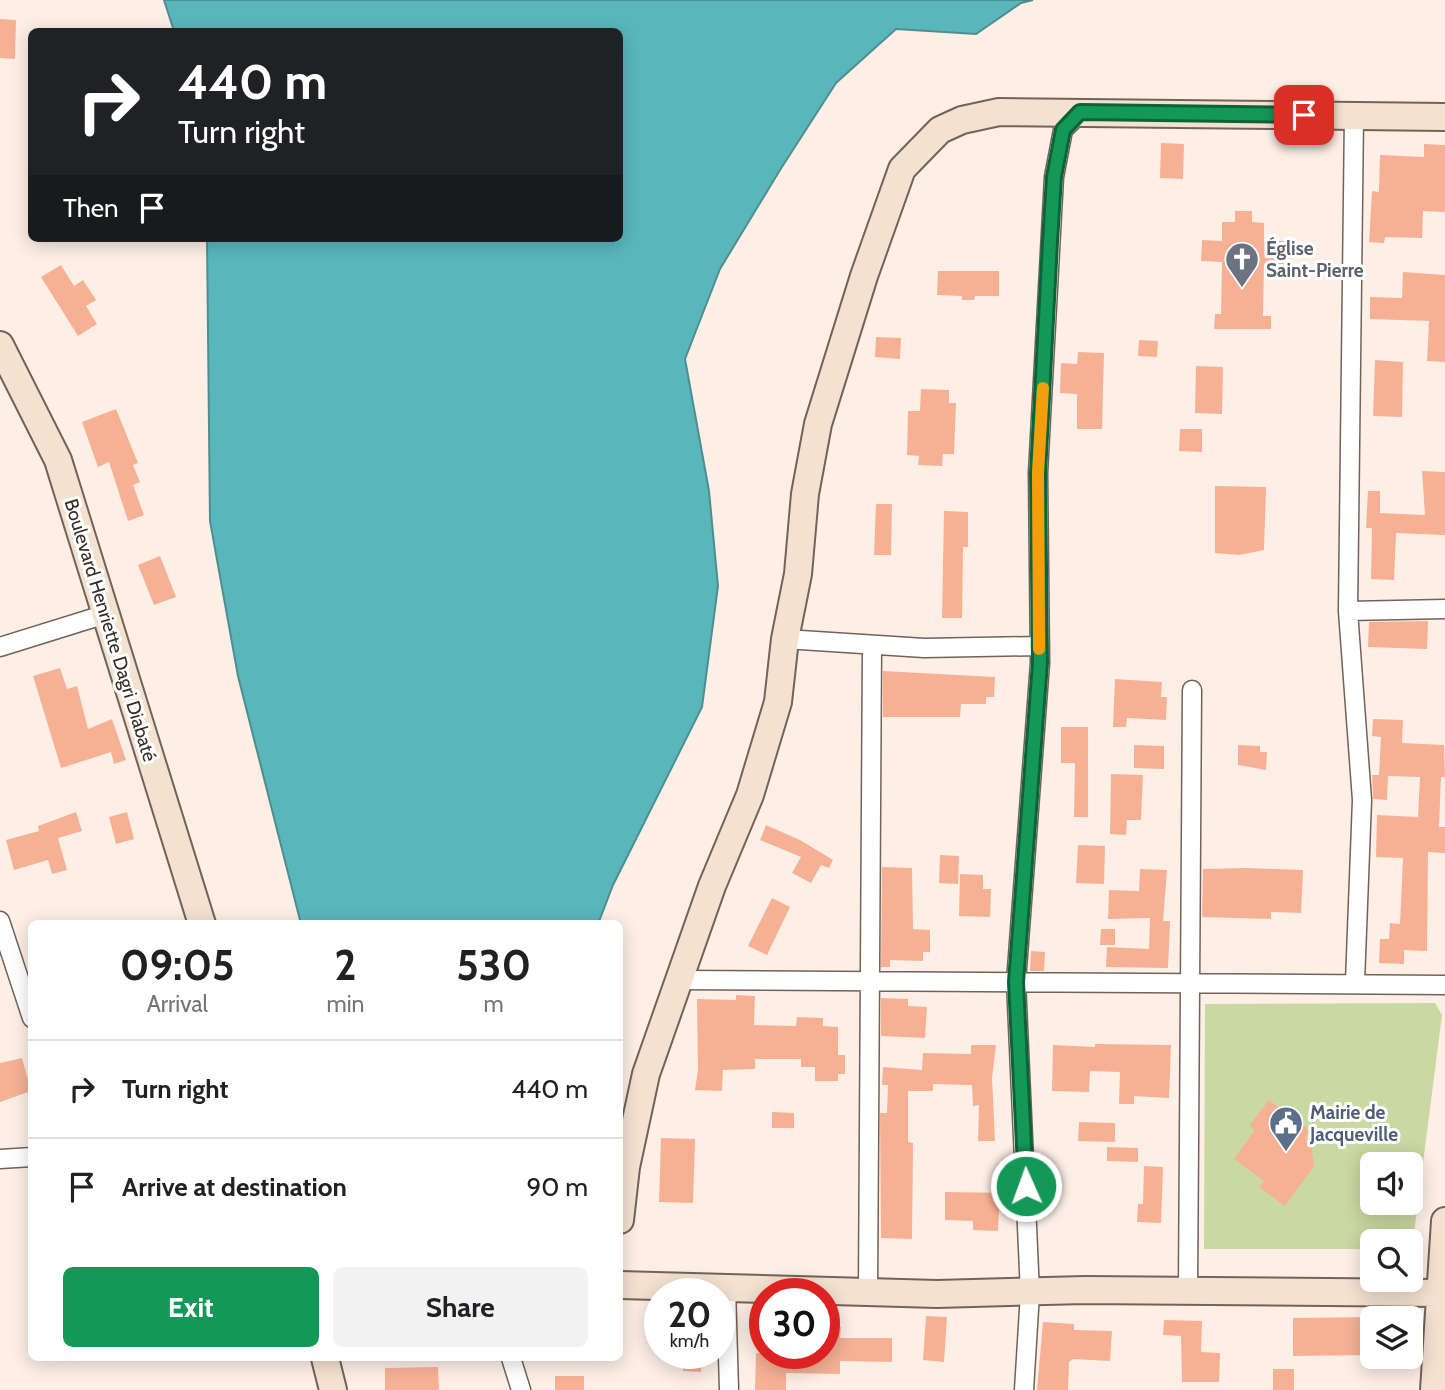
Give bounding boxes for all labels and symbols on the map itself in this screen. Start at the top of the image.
pin [1274,85,1334,145]
place label: Église Saint-Pierre [1266,236,1364,282]
church icon: Église Saint-Pierre [1223,240,1261,289]
street label: Boulevard Henriette Dagri Diabaté [60,496,162,765]
place label: Mairie de Jacqueville [1309,1101,1398,1146]
public building icon: Mairie de Jacqueville [1267,1104,1305,1153]
position arrow [989,1149,1063,1223]
speed limit sign: 30 [749,1278,840,1369]

